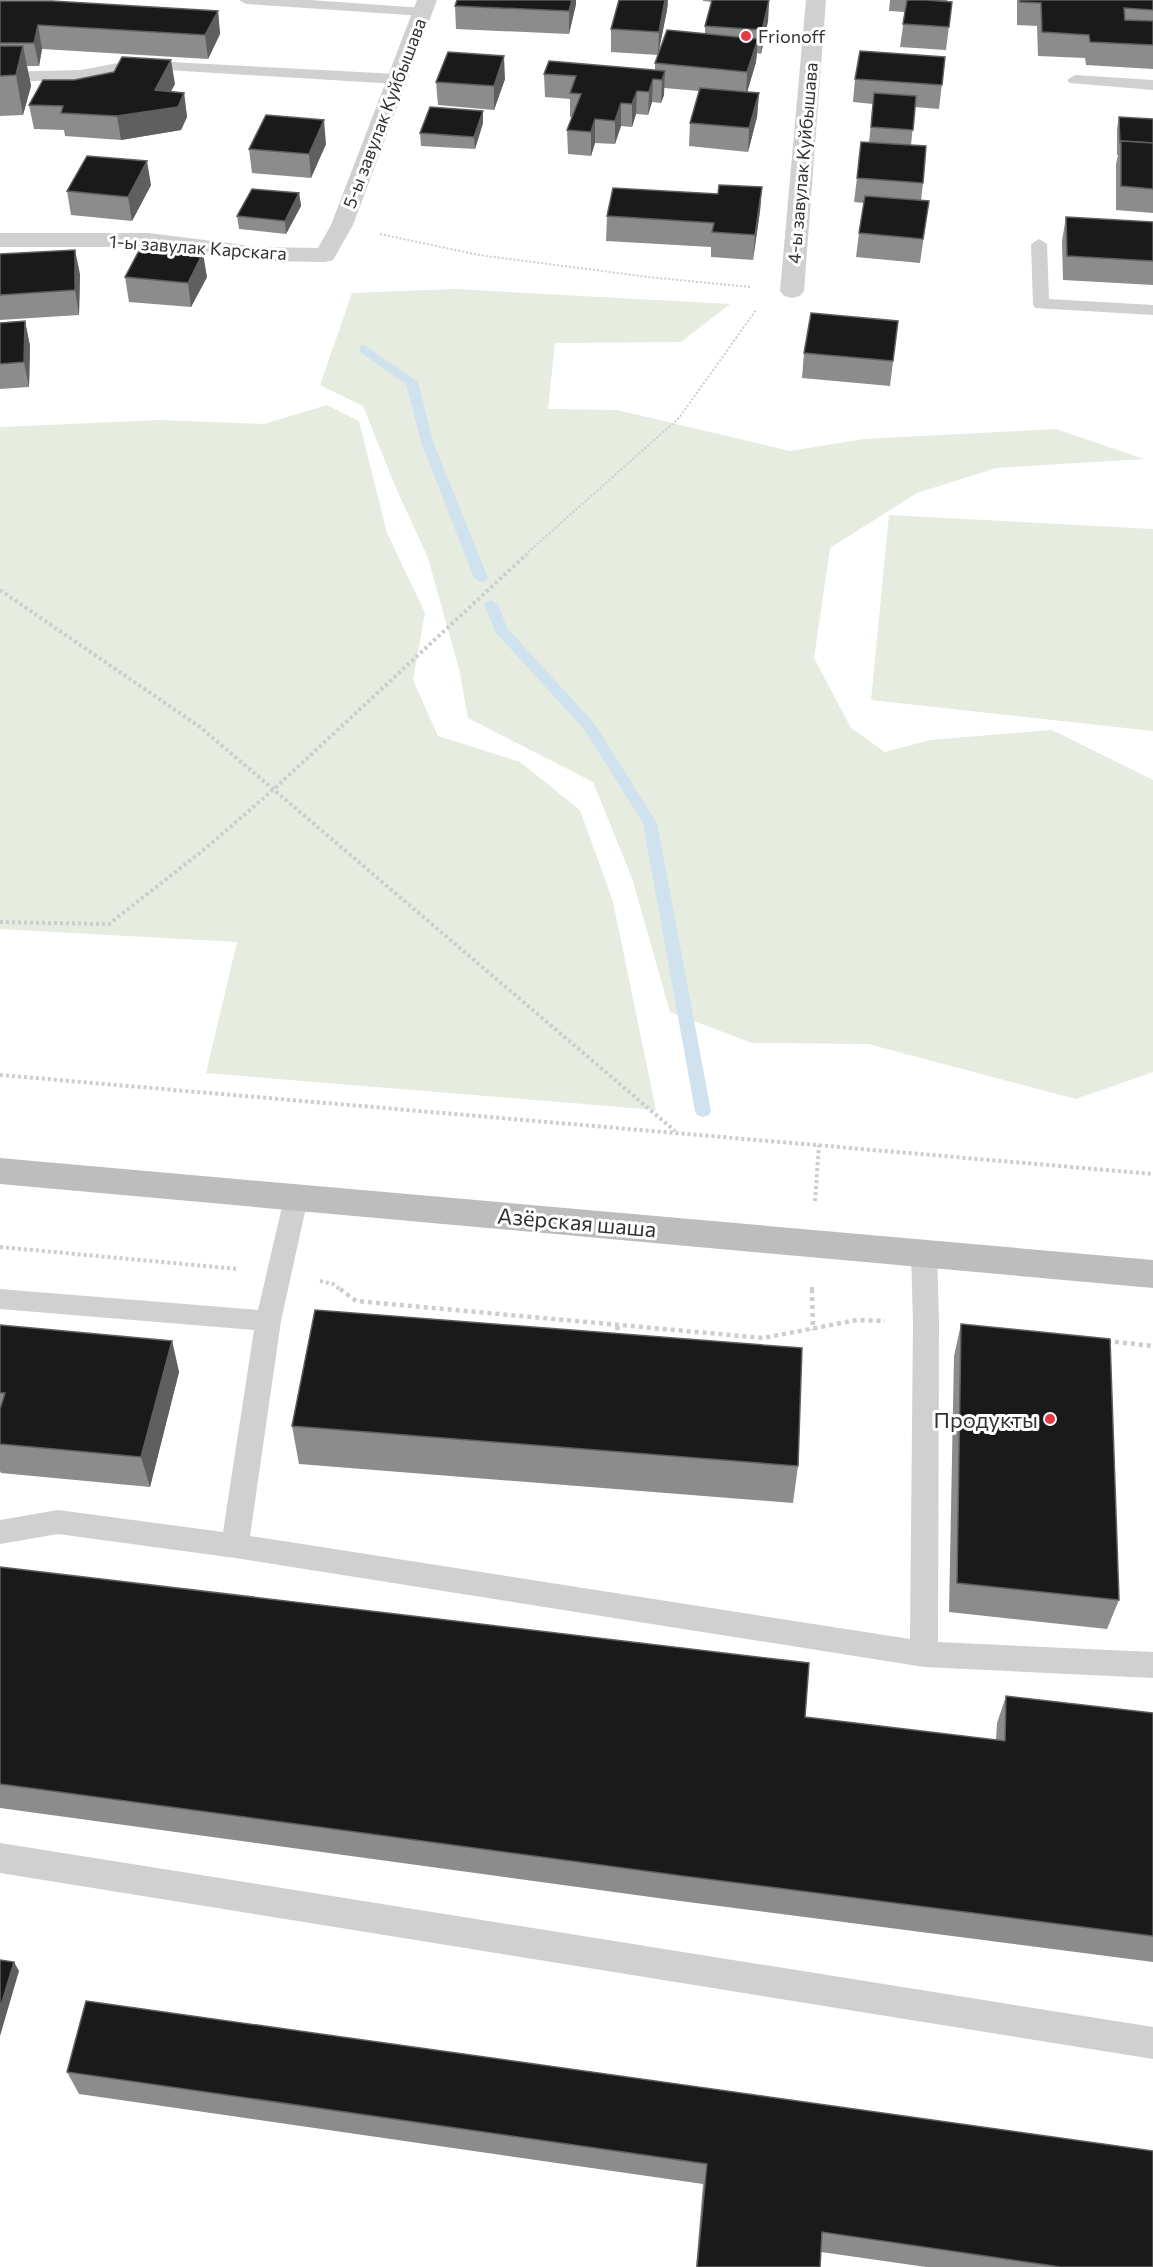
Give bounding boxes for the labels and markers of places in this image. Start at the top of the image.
place label: Frionoff [758,25,826,47]
marker: Frionoff [739,29,753,43]
place label: Продукты [934,1406,1038,1433]
marker: Продукты [1043,1412,1057,1426]

